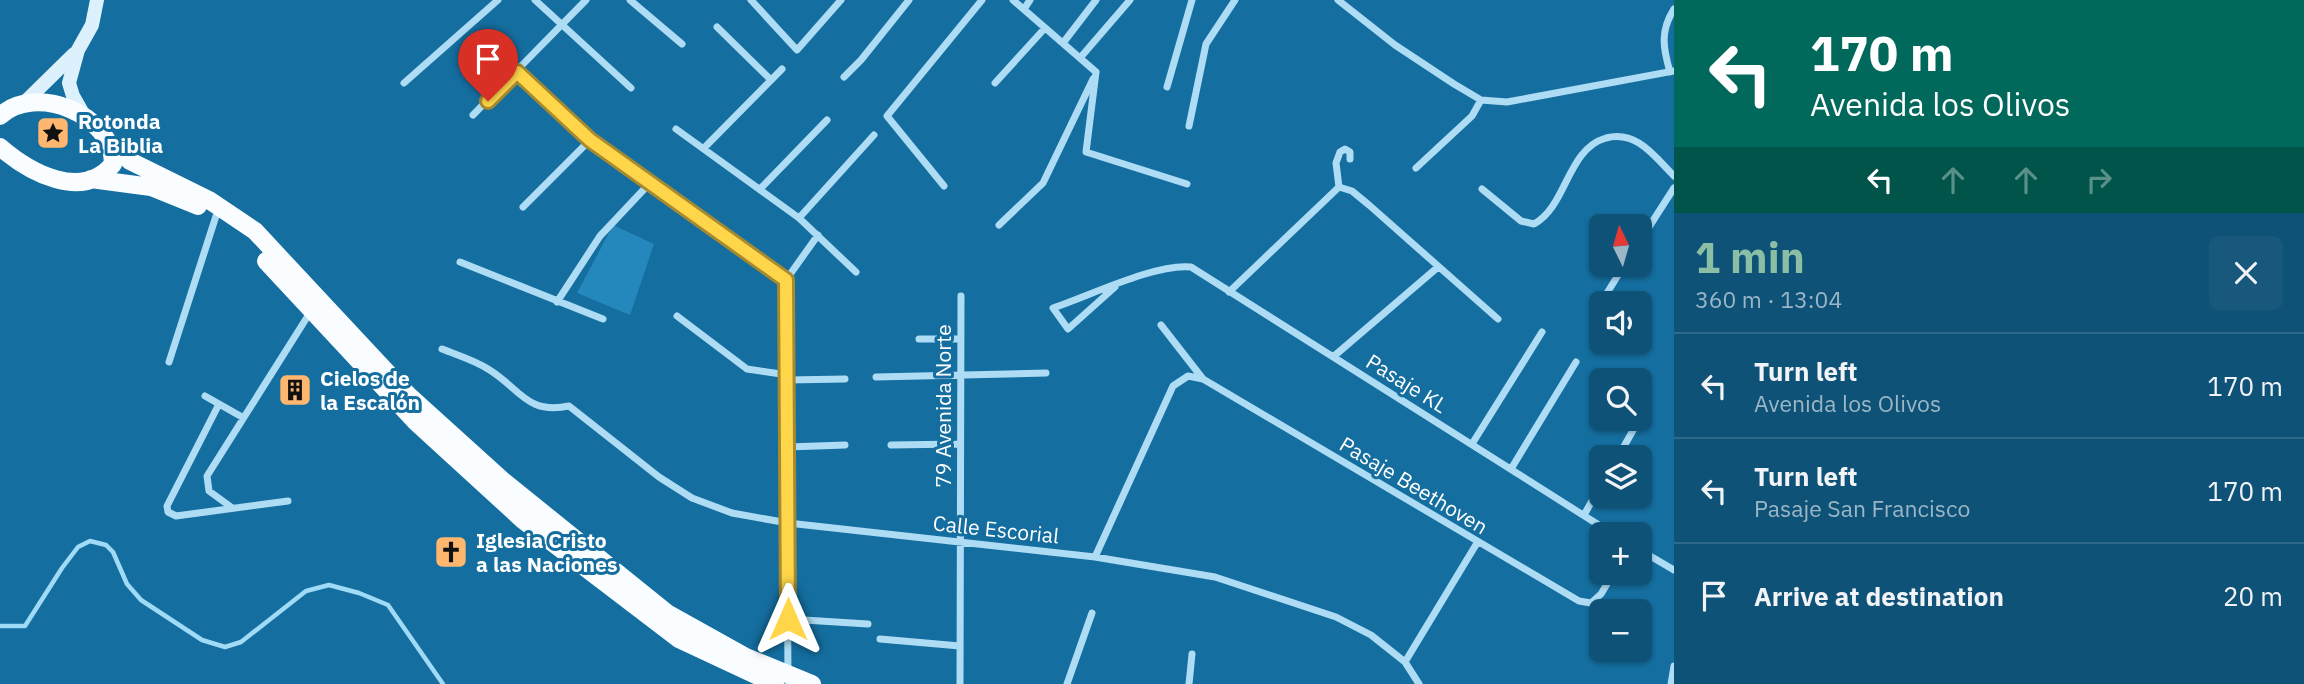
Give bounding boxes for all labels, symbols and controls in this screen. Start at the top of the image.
text: 170 m [1810,21,1954,84]
icon: left [1695,28,1786,119]
pin [458,29,518,101]
icon: arrive [469,40,507,78]
text: Avenida los Olivos [1810,83,2070,125]
place label: Rotonda La Biblia [78,107,163,159]
place icon: Rotonda La Biblia [34,114,72,152]
icon: left [1861,161,1899,199]
icon: ahead [1934,161,1972,199]
icon: ahead [2007,161,2045,199]
icon: right [2080,161,2118,199]
north arrow [1589,214,1652,276]
map controls [1589,214,1652,662]
text: 1 min [1695,230,1805,285]
button: close [2209,236,2283,310]
text: 360 m · 13:04 [1695,284,1842,314]
button: sound [1589,291,1652,354]
street label: 79 Avenida Norte [929,324,957,488]
street label: Pasaje KL [1361,347,1453,419]
text: Turn left [1754,354,1857,388]
place label: Cielos de la Escalón [320,364,420,416]
icon: left [1695,367,1733,405]
button: search [1589,368,1652,431]
text: 170 m [2207,369,2283,403]
building icon: Cielos de la Escalón [276,371,314,409]
text: Avenida los Olivos [1754,388,1941,418]
street label: Pasaje Beethoven [1335,430,1493,540]
button: layers [1589,445,1652,508]
text: Turn left [1754,459,1857,493]
icon: left [1695,472,1733,510]
text: 170 m [2207,474,2283,508]
text: Pasaje San Francisco [1754,493,1970,523]
street label: Calle Escorial [932,508,1061,550]
button: + [1589,522,1652,585]
place label: Iglesia Cristo a las Naciones [476,526,618,578]
church icon: Iglesia Cristo a las Naciones [432,533,470,571]
icon: arrive [1695,577,1733,615]
text: Arrive at destination [1754,579,2004,613]
text: 20 m [2223,579,2283,613]
position arrow [751,582,825,656]
button: − [1589,599,1652,662]

